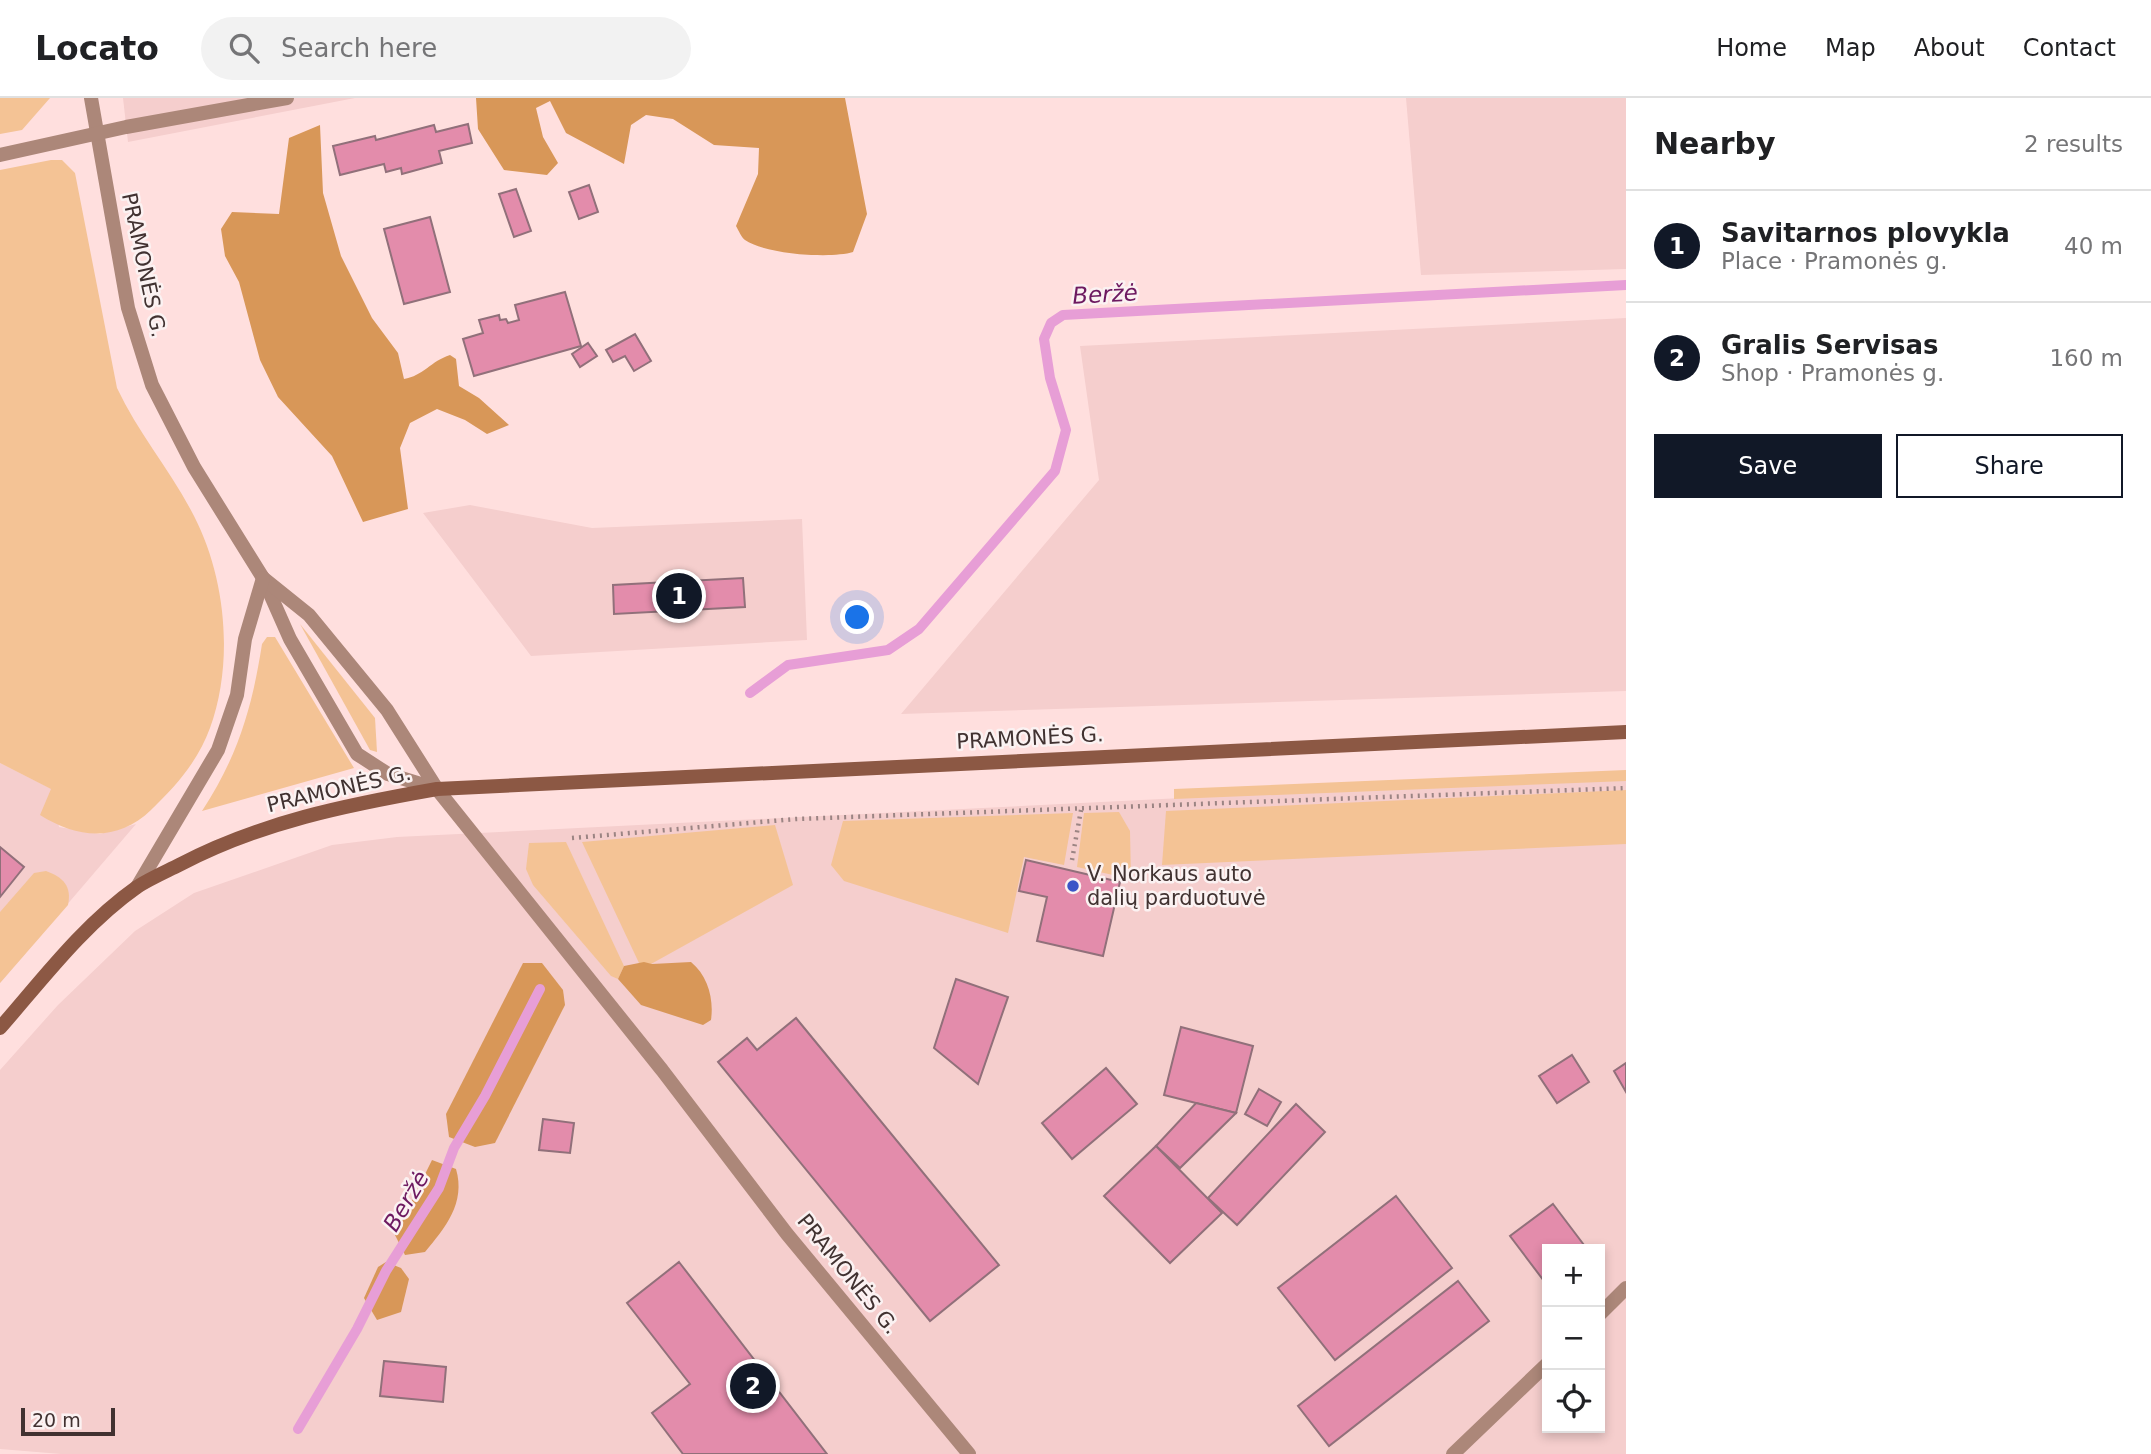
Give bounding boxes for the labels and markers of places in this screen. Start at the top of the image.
pin: 1 [656,570,702,622]
place label: V. Norkaus auto dalių parduotuvė [1087,862,1266,910]
marker: V. Norkaus auto dalių parduotuvė [1065,878,1081,894]
pin: 2 [730,1360,776,1412]

